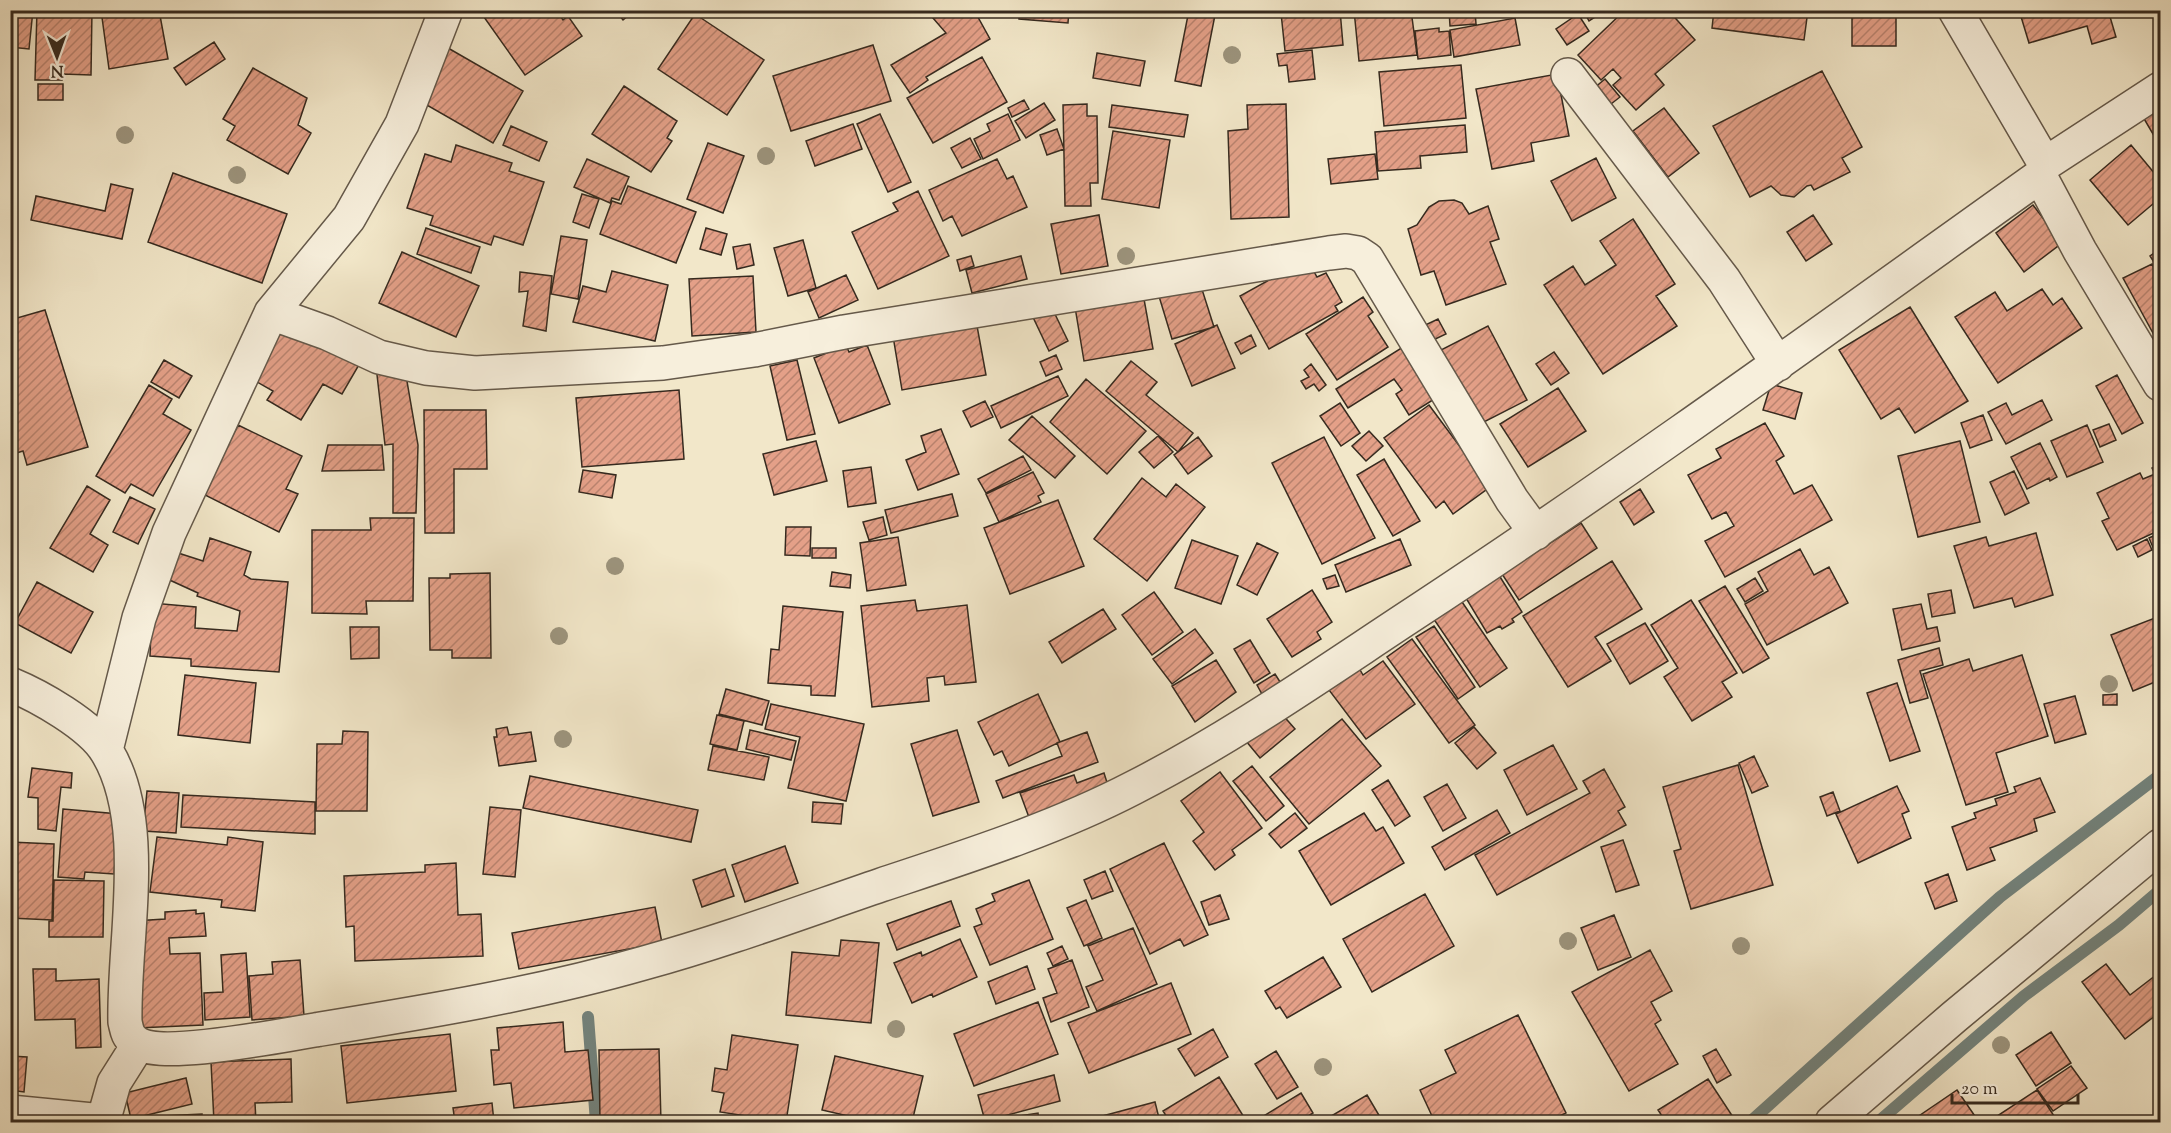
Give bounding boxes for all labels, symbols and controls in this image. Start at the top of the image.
north arrow [27,27,87,87]
text: N [50,58,64,81]
scale bar [1952,1067,2078,1105]
text: 20 m [1961,1077,1998,1103]

